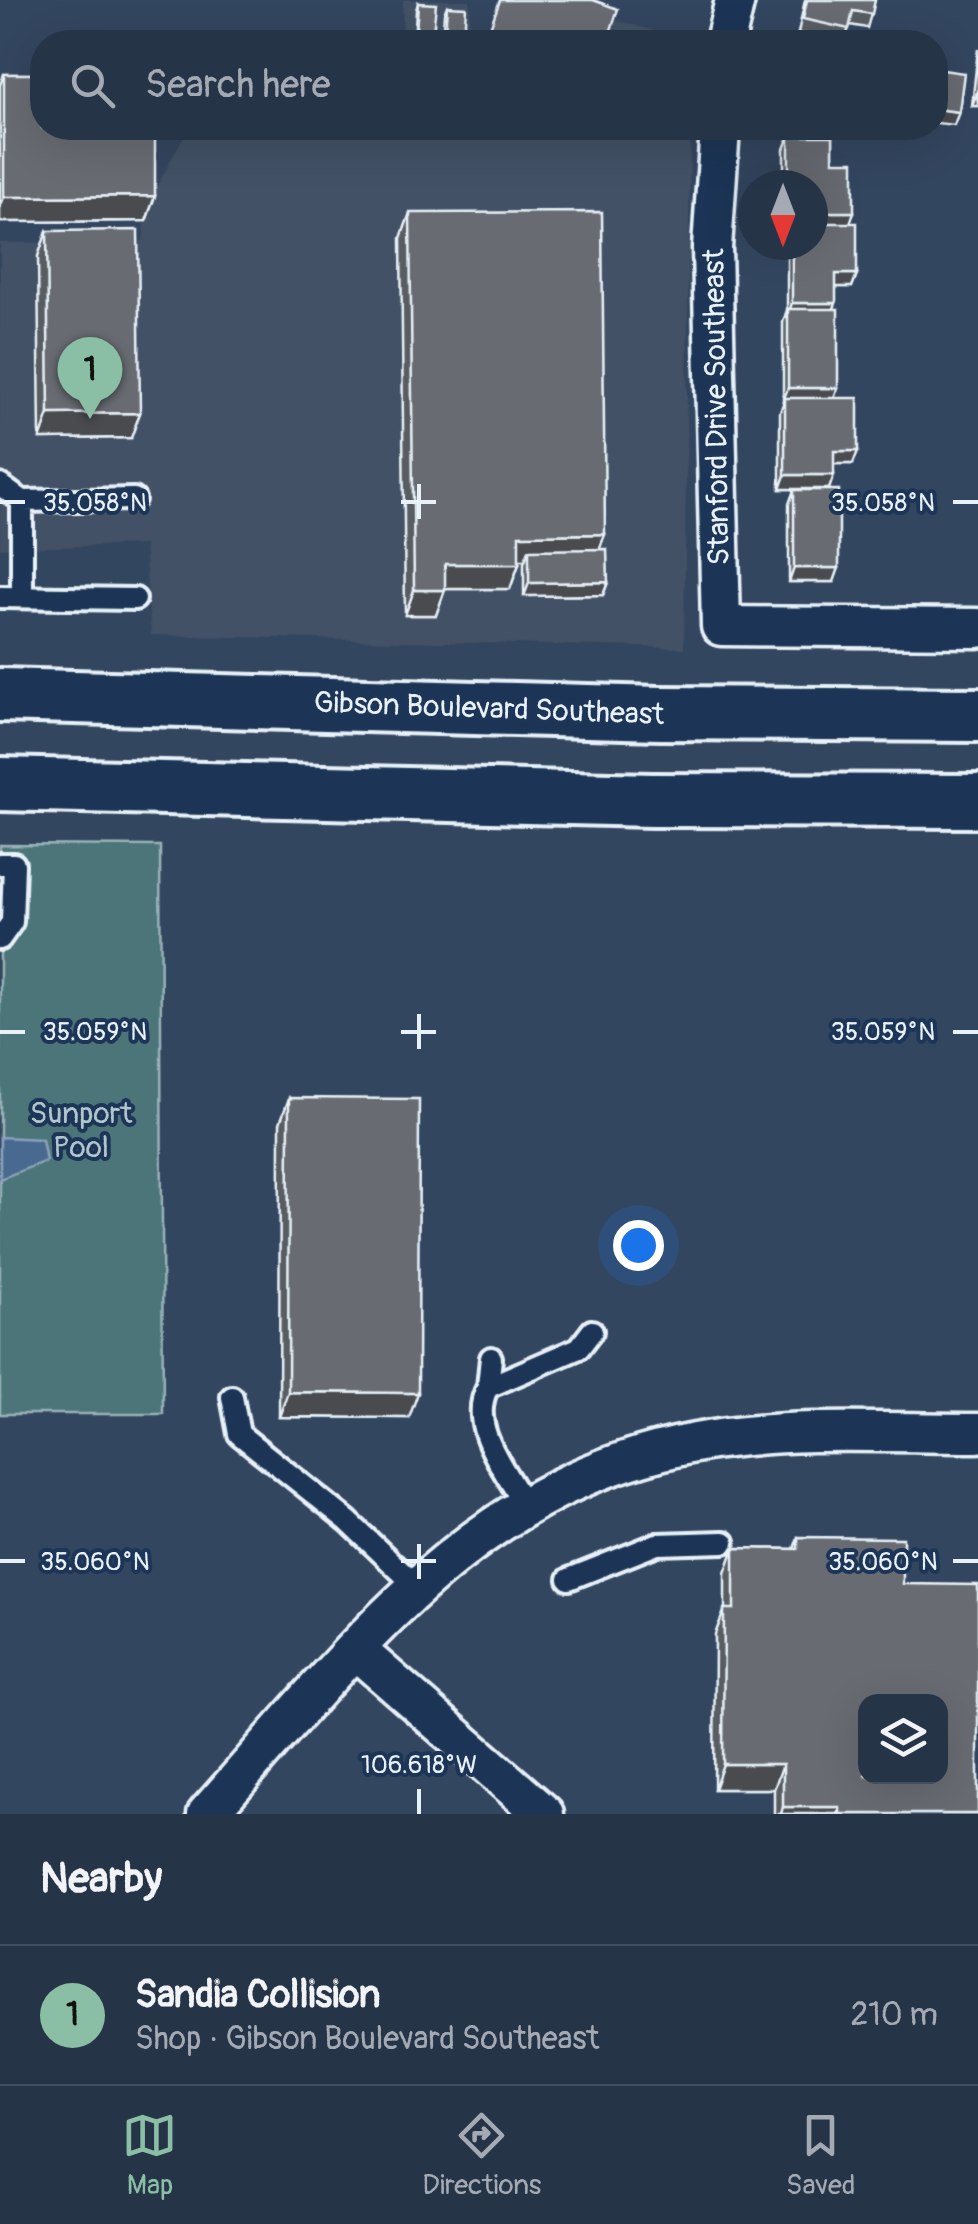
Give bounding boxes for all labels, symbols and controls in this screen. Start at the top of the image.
search box [30,30,948,140]
icon: search [65,58,120,113]
text: Search here [145,61,331,109]
north arrow [738,170,828,260]
street label: Stanford Drive Southeast [695,247,738,566]
pin: 1 [58,336,122,419]
text: 35.058°N [43,488,147,519]
text: 35.058°N [831,488,935,519]
street label: Gibson Boulevard Southeast [313,684,666,733]
text: 35.059°N [43,1017,147,1048]
text: 35.059°N [831,1017,935,1048]
park label: Sunport Pool [30,1095,133,1166]
your location [613,1220,664,1271]
text: 35.060°N [40,1547,150,1578]
text: 35.060°N [828,1547,938,1578]
map controls [858,1694,948,1784]
button: layers [858,1694,948,1784]
text: 106.618°W [361,1750,477,1781]
text: Nearby [40,1853,162,1905]
text: Sandia Collision [135,1971,380,2019]
text: 1 [66,1995,79,2035]
text: 210 m [850,1995,938,2035]
text: Shop · Gibson Boulevard Southeast [135,2019,600,2059]
tab: Map [122,2108,177,2203]
tab: Directions [422,2108,541,2203]
tab: Saved [786,2108,856,2203]

